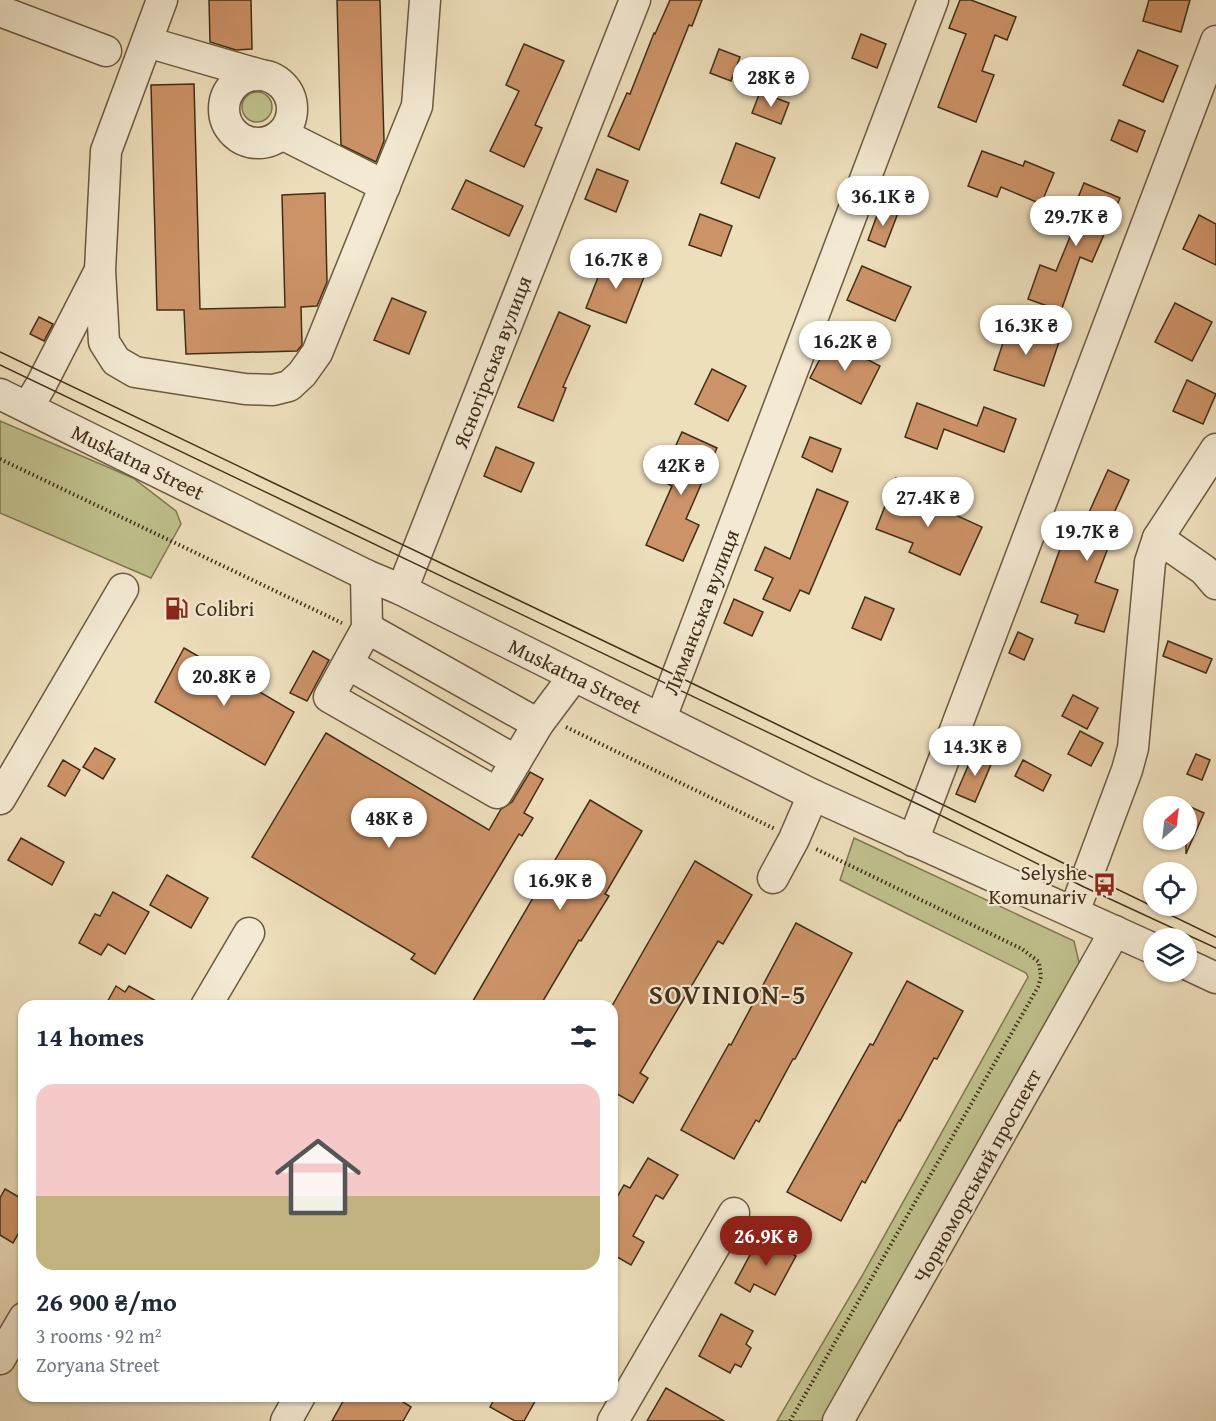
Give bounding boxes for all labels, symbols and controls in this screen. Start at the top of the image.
pin: 28K ₴ [729,57,813,108]
text: 28K ₴ [747,62,795,91]
pin: 36.1K ₴ [828,176,938,227]
text: 36.1K ₴ [851,181,915,210]
pin: 29.7K ₴ [1021,196,1131,247]
text: 29.7K ₴ [1044,201,1108,230]
pin: 16.7K ₴ [561,239,671,290]
text: 16.7K ₴ [584,244,648,273]
street label: Ясногірська вулиця [444,271,539,454]
pin: 16.3K ₴ [971,305,1081,356]
text: 16.3K ₴ [994,310,1058,339]
pin: 16.2K ₴ [790,321,900,372]
text: 16.2K ₴ [813,326,877,355]
street label: Muskatna Street [66,416,210,508]
pin: 42K ₴ [639,445,723,496]
text: 42K ₴ [657,450,705,479]
pin: 27.4K ₴ [873,477,983,528]
text: 27.4K ₴ [896,482,960,511]
pin: 19.7K ₴ [1032,511,1142,562]
text: 19.7K ₴ [1055,516,1119,545]
street label: Лиманська вулиця [655,524,747,699]
place label: Colibri [195,593,254,624]
fuel station icon: Colibri [164,595,190,621]
street label: Muskatna Street [503,630,647,722]
pin: 20.8K ₴ [169,656,279,707]
text: 20.8K ₴ [192,661,256,690]
pin: 14.3K ₴ [920,726,1030,777]
text: 14.3K ₴ [943,731,1007,760]
north arrow [1143,796,1197,850]
map controls [1143,796,1197,982]
pin: 48K ₴ [347,798,431,849]
text: 48K ₴ [365,803,413,832]
place label: Selyshe Komunariv [989,857,1088,912]
pin: 16.9K ₴ [505,860,615,911]
button: locate [1143,862,1197,916]
text: 16.9K ₴ [528,865,592,894]
bus stop icon: Selyshe Komunariv [1092,871,1118,897]
button: layers [1143,928,1197,982]
district label: SOVINION-5 [649,974,807,1014]
text: 14 homes [36,1017,144,1056]
icon: filters [567,1020,600,1053]
street label: Чорноморський проспект [905,1063,1049,1289]
icon: home [264,1123,372,1231]
pin: 26.9K ₴ [711,1216,821,1267]
text: 26.9K ₴ [734,1221,798,1250]
text: 26 900 ₴/mo [36,1282,177,1321]
text: 3 rooms · 92 m² [36,1321,162,1350]
text: Zoryana Street [36,1350,160,1379]

